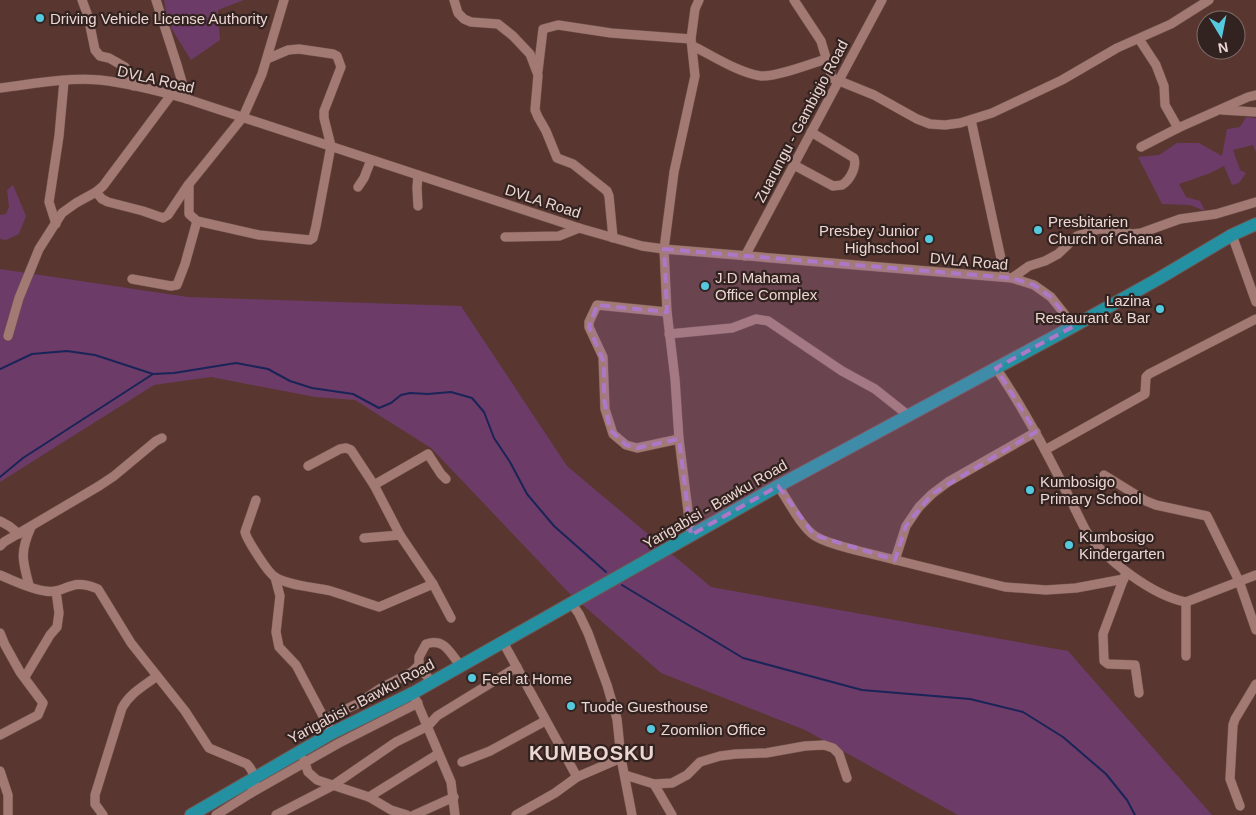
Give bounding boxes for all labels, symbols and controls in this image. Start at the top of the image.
place label: Driving Vehicle License Authority [50,10,268,27]
north arrow [1196,10,1246,60]
marker: Driving Vehicle License Authority [34,12,46,24]
street label: Zuarungu - Gambigio Road [751,37,851,205]
text: N [1217,39,1230,57]
street label: DVLA Road [116,62,196,96]
street label: DVLA Road [503,181,583,221]
place label: Presbitarien Church of Ghana [1048,213,1163,247]
place label: Presbey Junior Highschool [819,222,919,256]
marker: Presbitarien Church of Ghana [1032,224,1044,236]
marker: Presbey Junior Highschool [923,233,935,245]
street label: DVLA Road [929,249,1009,273]
place label: J.D Mahama Office Complex [715,269,818,303]
marker: J.D Mahama Office Complex [699,280,711,292]
place label: Lazina Restaurant & Bar [1035,292,1151,326]
marker: Lazina Restaurant & Bar [1154,303,1166,315]
street label: Yarigabisi - Bawku Road [640,456,790,552]
place label: Kumbosigo Primary School [1040,473,1142,507]
marker: Kumbosigo Primary School [1024,484,1036,496]
place label: Kumbosigo Kindergarten [1079,528,1165,562]
marker: Kumbosigo Kindergarten [1063,539,1075,551]
street label: Yarigabisi - Bawku Road [285,655,437,747]
place label: Feel at Home [482,670,572,687]
marker: Feel at Home [466,672,478,684]
place label: Tuode Guesthouse [581,698,708,715]
marker: Tuode Guesthouse [565,700,577,712]
place label: Zoomlion Office [661,721,766,738]
marker: Zoomlion Office [645,723,657,735]
district label: KUMBOSKU [529,742,655,764]

